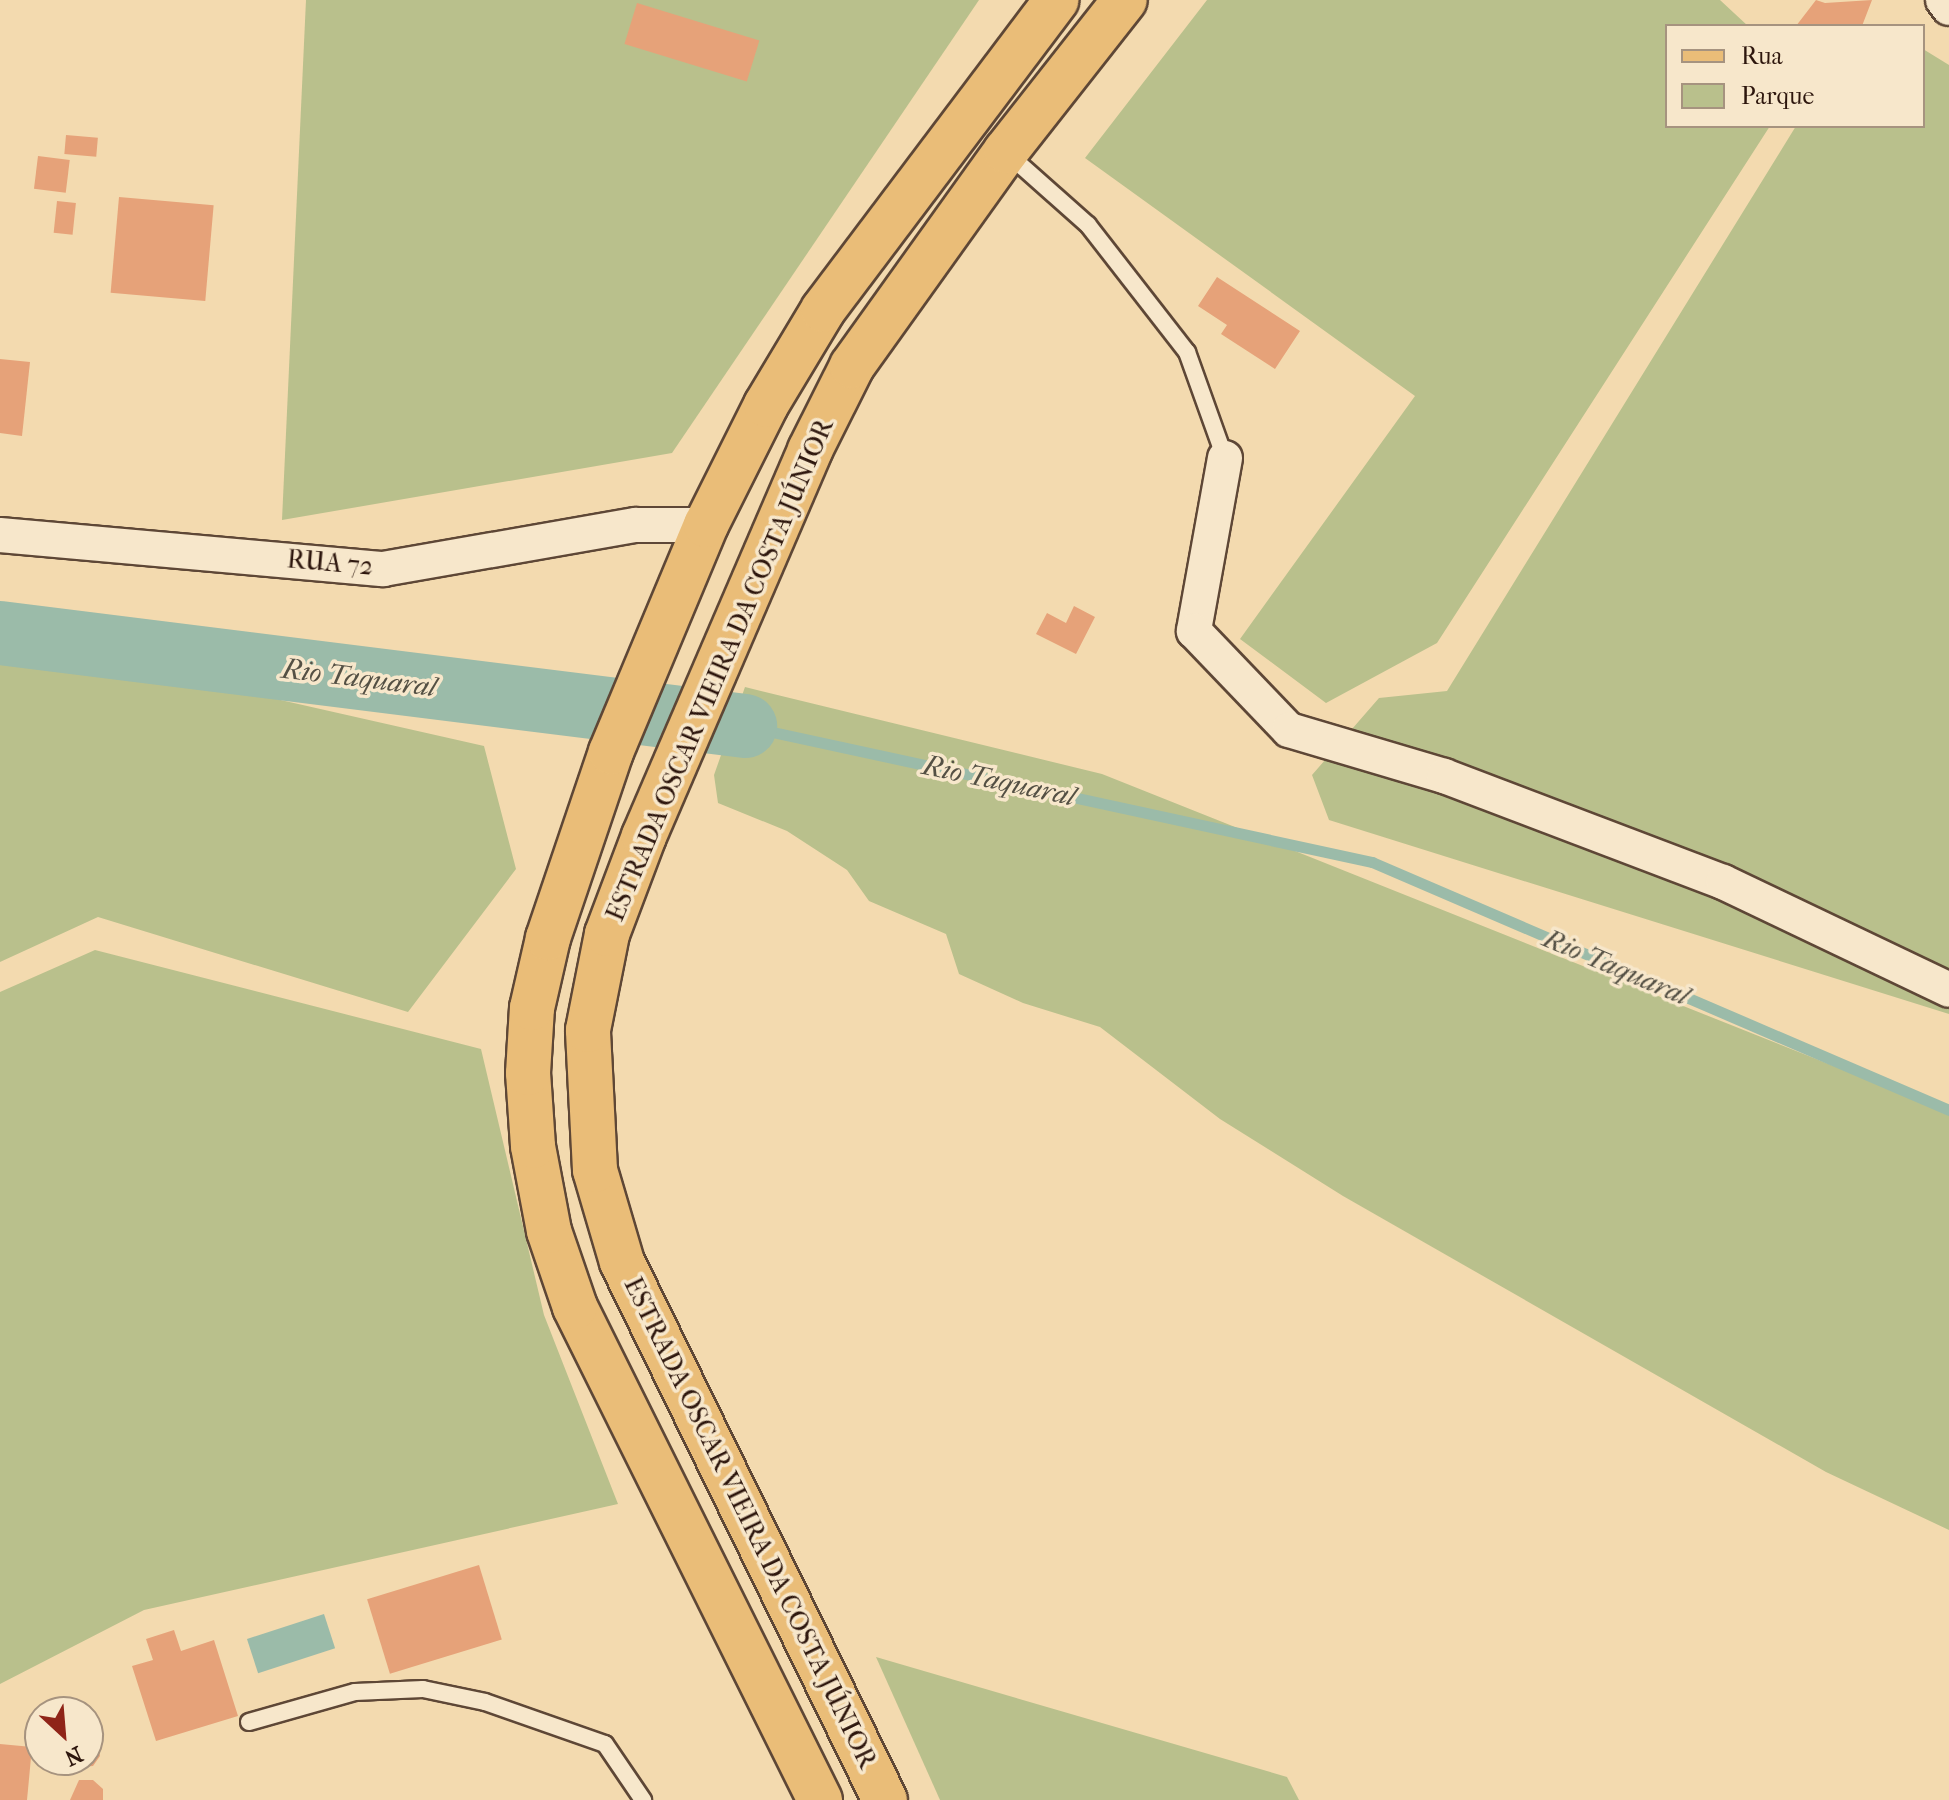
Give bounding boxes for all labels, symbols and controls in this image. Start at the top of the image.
legend [1665,24,1925,128]
text: Rua [1741,42,1783,70]
text: Parque [1741,82,1814,110]
street label: ESTRADA OSCAR VIEIRA DA COSTA JÚNIOR [600,414,840,926]
street label: RUA 72 [286,544,374,582]
water label: Rio Taquaral [280,652,438,704]
water label: Rio Taquaral [920,748,1078,814]
water label: Rio Taquaral [1538,921,1694,1013]
street label: ESTRADA OSCAR VIEIRA DA COSTA JÚNIOR [617,1272,883,1774]
north arrow [24,1696,104,1776]
text: N [60,1740,87,1771]

